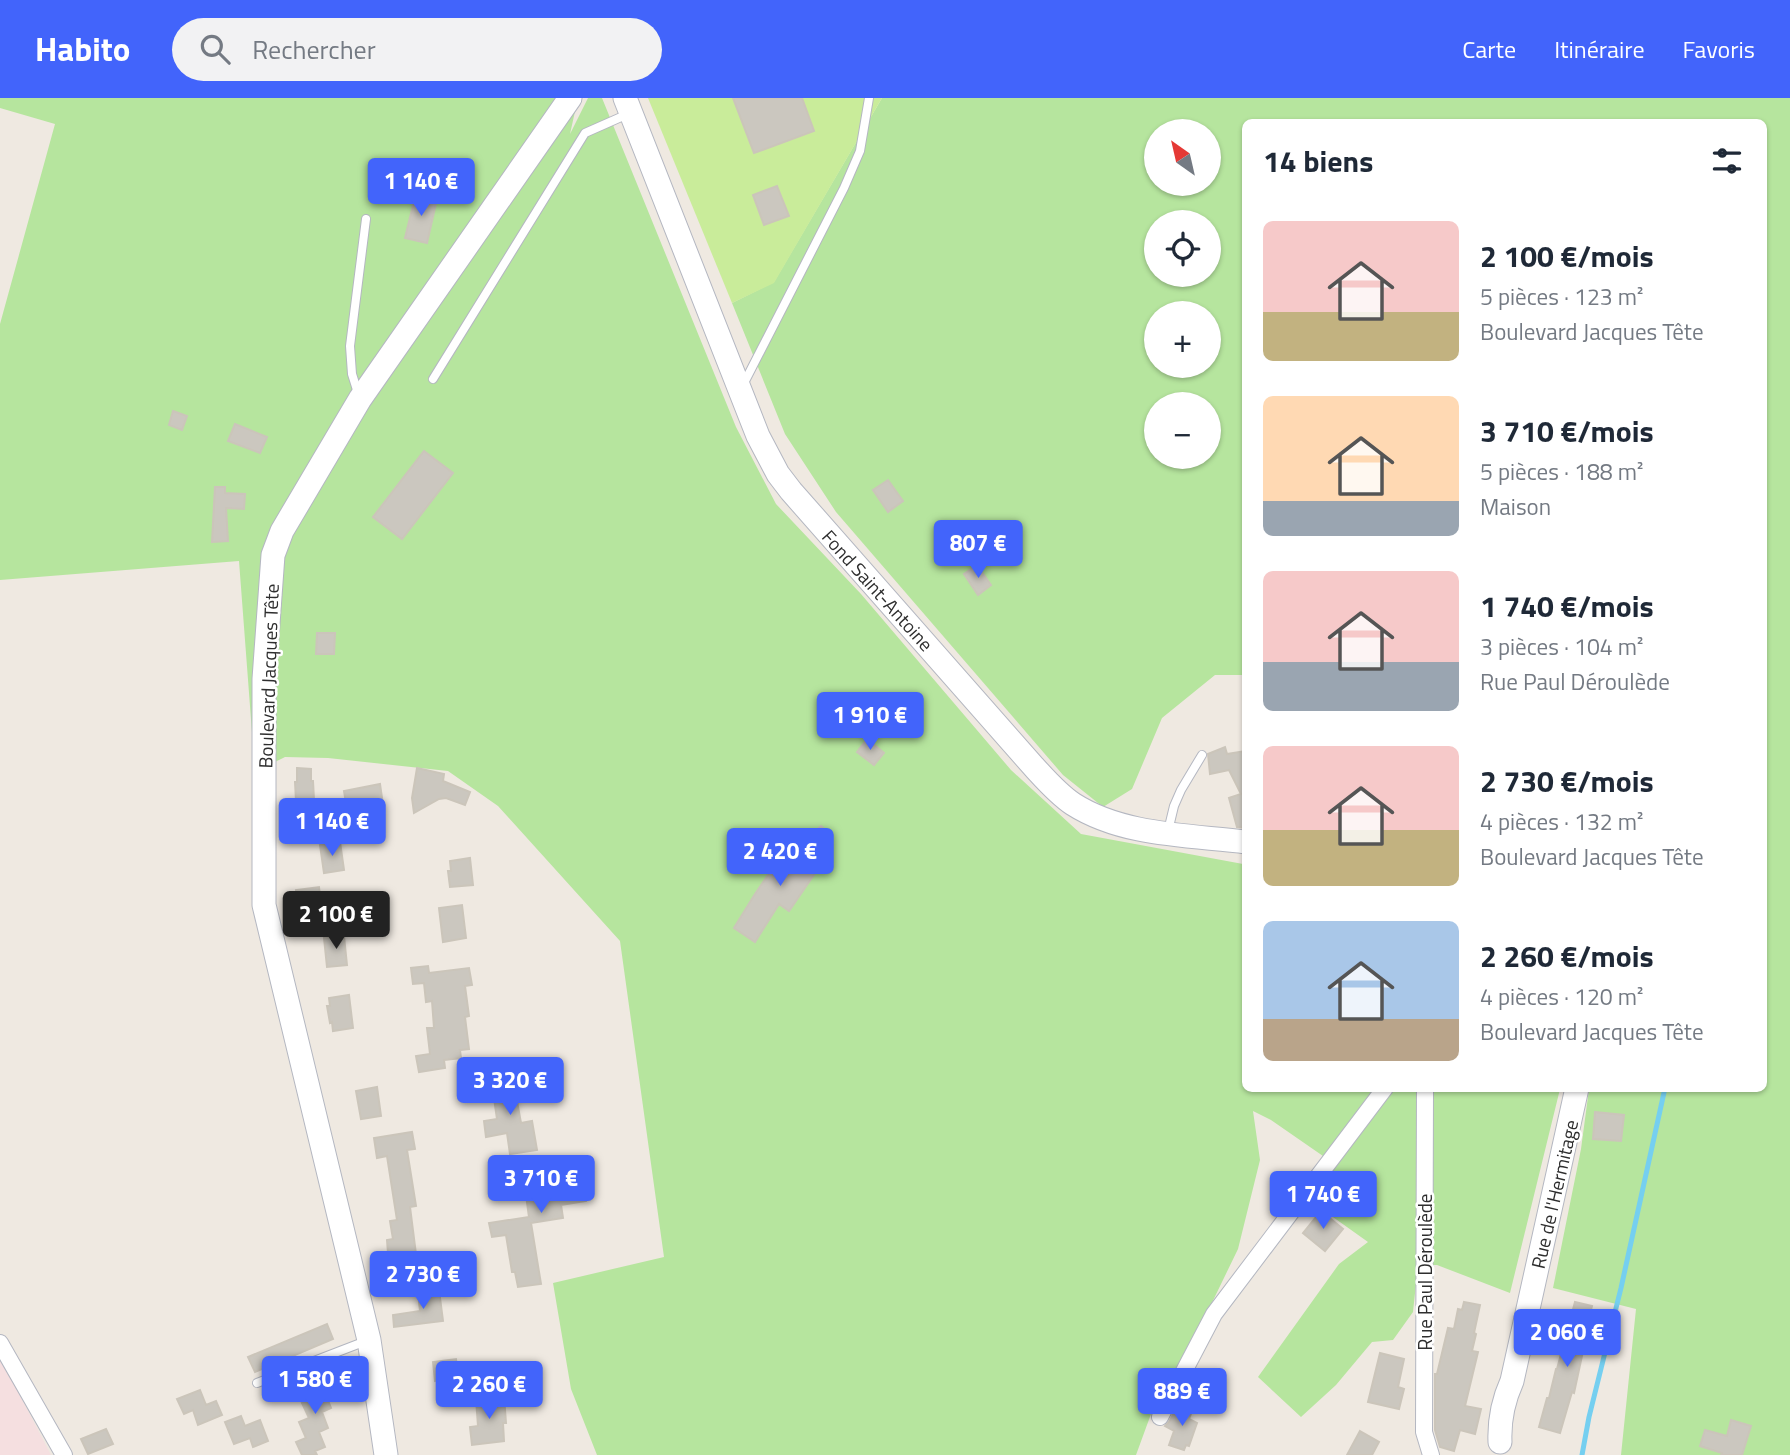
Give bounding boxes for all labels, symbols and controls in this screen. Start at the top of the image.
search box [172,18,662,81]
text: Habito [35,24,130,74]
icon: search [196,30,234,68]
text: Rechercher [252,30,376,69]
text: Carte [1462,31,1516,67]
text: Itinéraire [1554,31,1645,67]
text: Favoris [1683,31,1755,67]
north arrow [1144,119,1222,196]
map controls [1144,119,1221,469]
text: 14 biens [1263,138,1373,184]
icon: filters [1708,142,1746,180]
pin: 1 140 € [356,158,486,218]
text: 1 140 € [384,163,458,198]
button: locate [1144,210,1221,287]
text: 2 100 €/mois [1480,233,1654,279]
icon: home [1319,249,1403,333]
text: 5 pièces · 123 m² [1480,279,1643,314]
button: + [1144,301,1221,378]
text: Boulevard Jacques Tête [1480,314,1704,349]
button: − [1144,392,1221,469]
text: 3 710 €/mois [1480,408,1654,454]
icon: home [1319,424,1403,508]
text: 5 pièces · 188 m² [1480,454,1643,489]
text: Maison [1480,489,1551,524]
pin: 807 € [929,520,1027,580]
street label: Fond Saint-Antoine [815,523,941,657]
text: 807 € [950,525,1006,560]
street label: Boulevard Jacques Tête [250,583,286,769]
text: 1 740 €/mois [1480,583,1654,629]
icon: home [1319,599,1403,683]
text: 3 pièces · 104 m² [1480,629,1643,664]
text: Rue Paul Déroulède [1480,664,1670,699]
pin: 1 910 € [805,692,935,752]
text: 1 910 € [833,697,907,732]
text: 2 730 €/mois [1480,758,1654,804]
icon: home [1319,774,1403,858]
pin: 1 140 € [267,798,397,858]
text: 1 140 € [295,803,369,838]
text: 4 pièces · 132 m² [1480,804,1643,839]
pin: 2 420 € [715,828,845,888]
text: 2 420 € [743,833,817,868]
text: Boulevard Jacques Tête [1480,839,1704,874]
pin: 2 100 € [271,892,401,951]
text: 2 100 € [299,896,373,931]
text: 2 260 €/mois [1480,933,1654,979]
icon: home [1319,949,1403,1033]
text: 4 pièces · 120 m² [1480,979,1643,1014]
text: Boulevard Jacques Tête [1480,1014,1704,1049]
pin: 3 320 € [445,1058,575,1117]
text: 3 320 € [473,1062,547,1097]
street label: Rue de l'Hermitage [1523,1117,1585,1271]
pin: 3 710 € [476,1156,606,1215]
text: 3 710 € [504,1160,578,1195]
pin: 1 740 € [1258,1172,1388,1231]
text: 1 740 € [1286,1176,1360,1211]
street label: Rue Paul Déroulède [1410,1194,1439,1350]
pin: 2 730 € [358,1252,488,1311]
text: 2 730 € [386,1256,460,1291]
pin: 2 060 € [1502,1310,1632,1369]
text: 2 060 € [1530,1314,1604,1349]
pin: 1 580 € [250,1356,380,1416]
text: 1 580 € [278,1361,352,1396]
pin: 2 260 € [424,1362,554,1421]
text: 2 260 € [452,1366,526,1401]
pin: 889 € [1133,1368,1231,1428]
text: 889 € [1154,1373,1210,1408]

